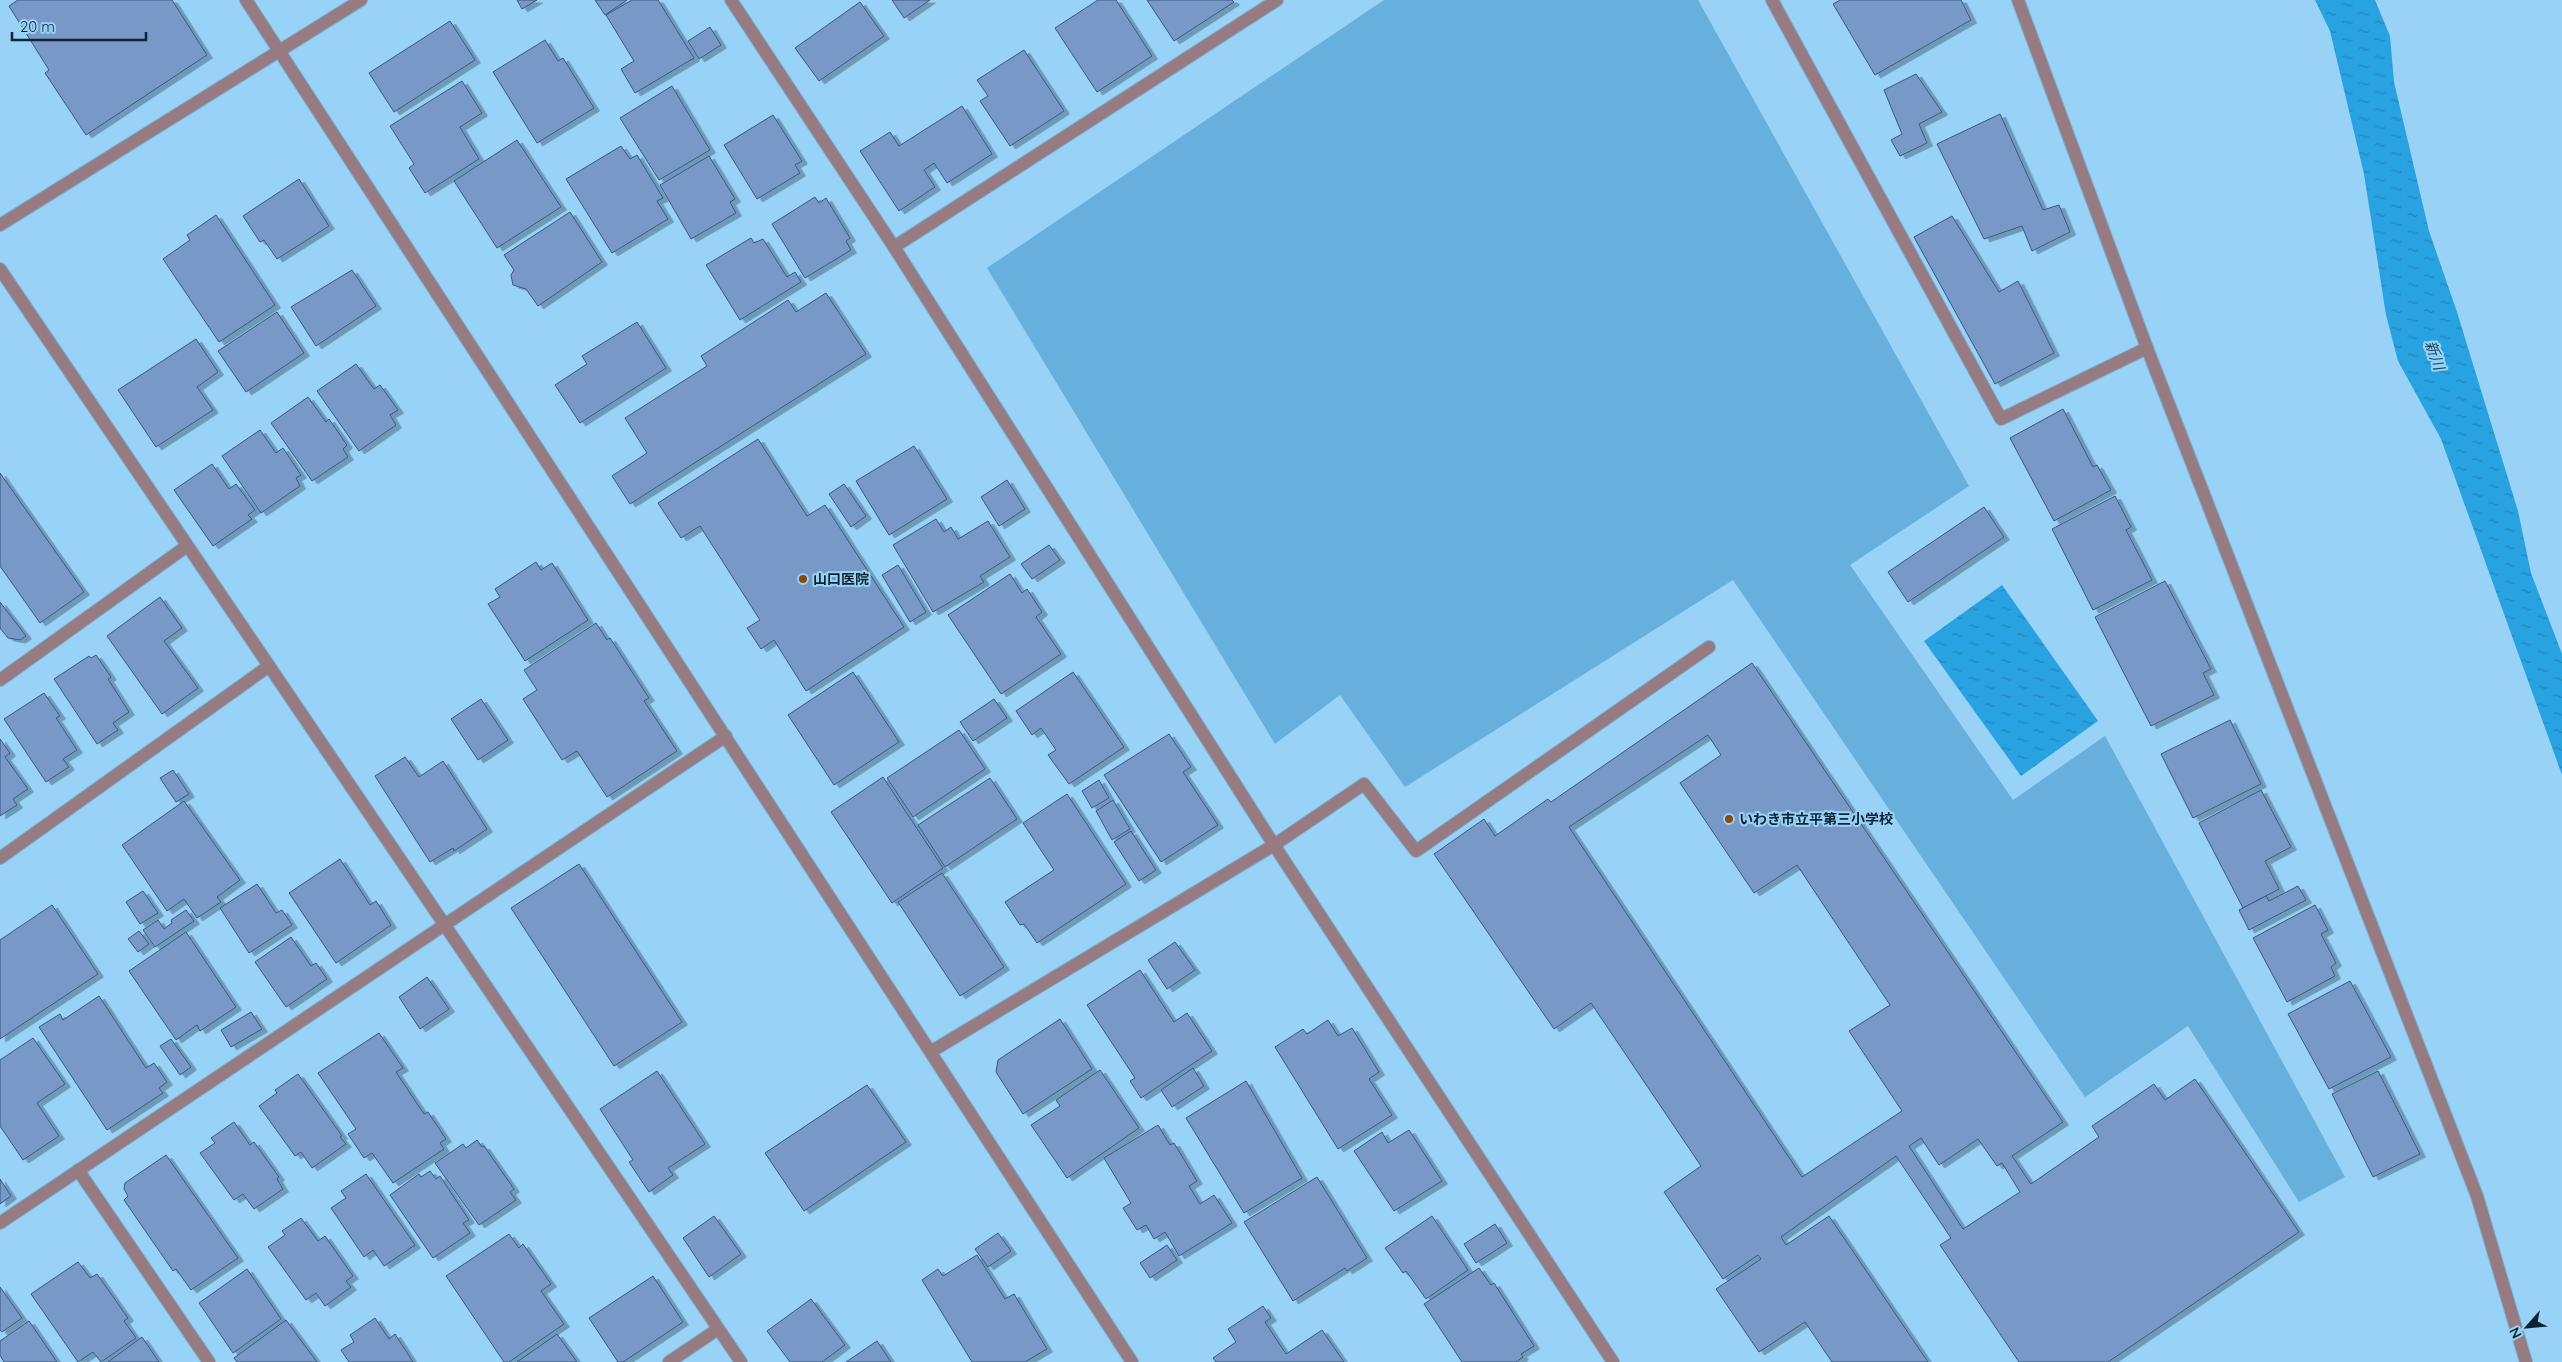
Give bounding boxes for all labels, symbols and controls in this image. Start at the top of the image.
scale bar [12,10,146,42]
text: 20 m [20,17,55,36]
water label: 新川 [2421,338,2450,374]
place label: 山口医院 [813,570,869,588]
marker: 山口医院 [797,573,809,585]
place label: いわき市立平第三小学校 [1739,810,1893,828]
marker: いわき市立平第三小学校 [1723,813,1735,825]
north arrow [2502,1302,2552,1352]
text: N [2505,1324,2526,1342]

